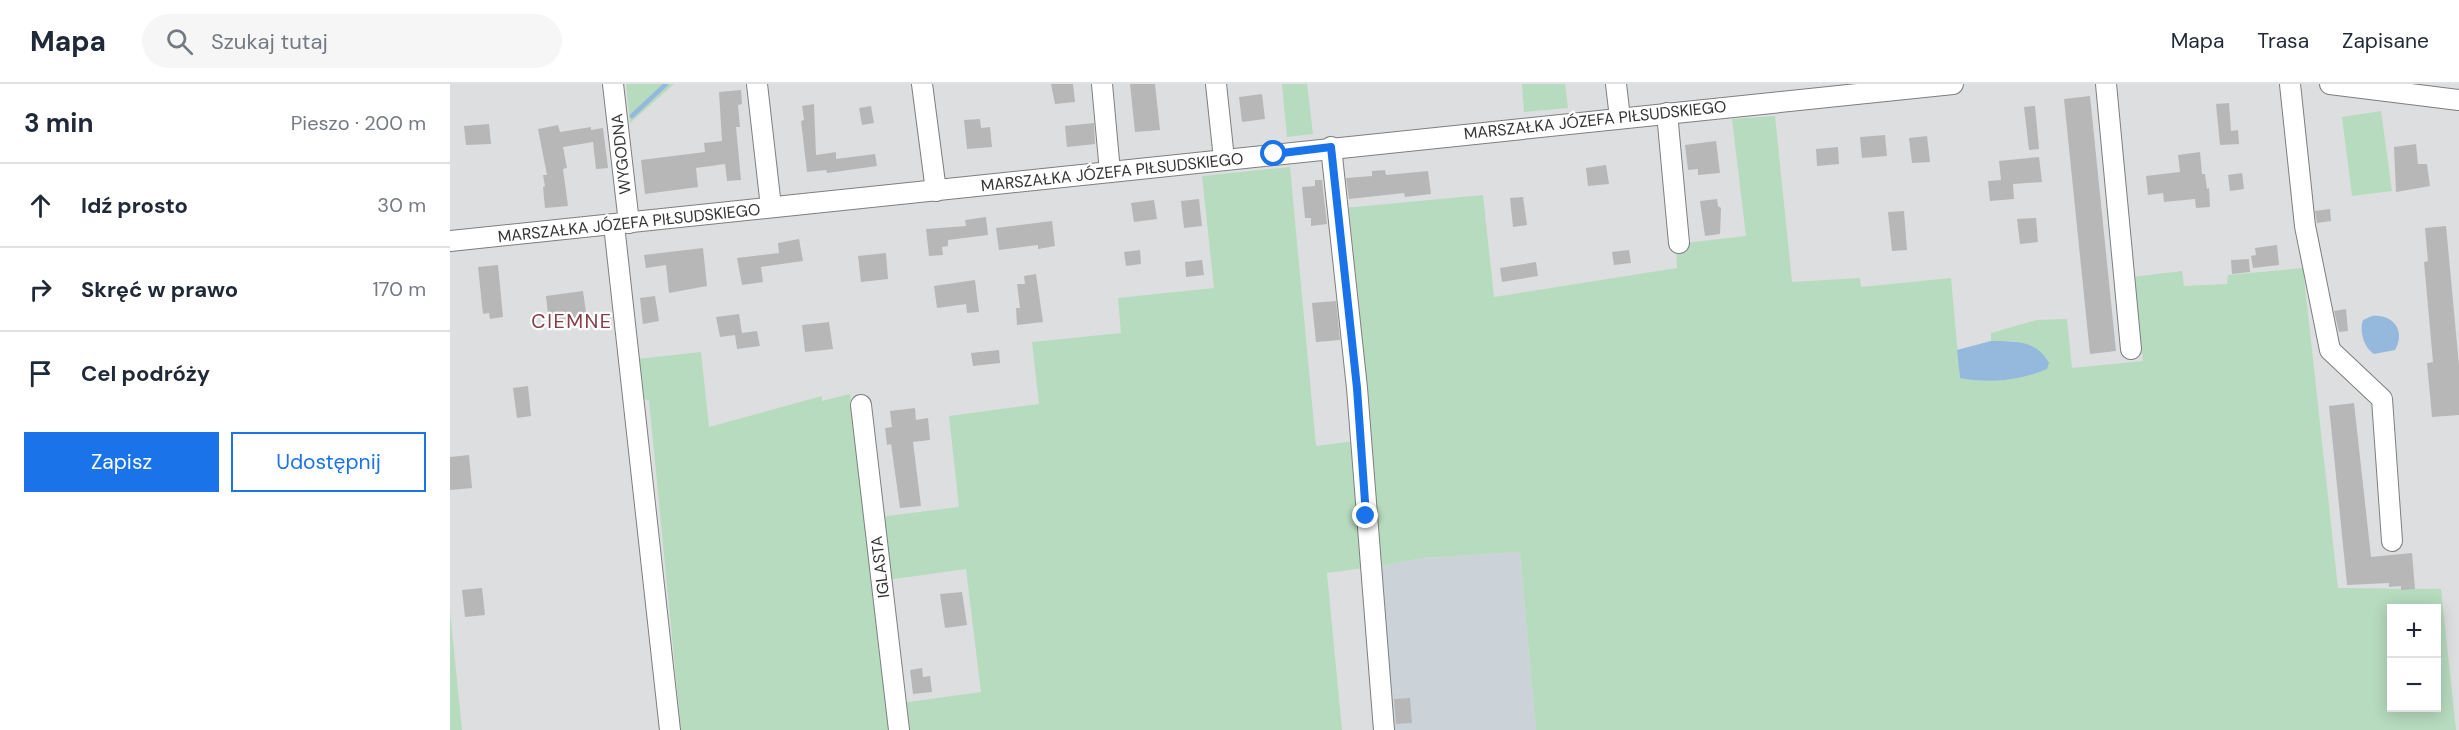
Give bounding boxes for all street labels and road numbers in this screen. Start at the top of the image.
street label: MARSZAŁKA JÓZEFA PIŁSUDSKIEGO [1463,96,1727,144]
street label: WYGODNA [606,112,636,195]
street label: MARSZAŁKA JÓZEFA PIŁSUDSKIEGO [980,148,1244,196]
street label: MARSZAŁKA JÓZEFA PIŁSUDSKIEGO [497,199,761,247]
street label: IGLASTA [866,534,894,599]

